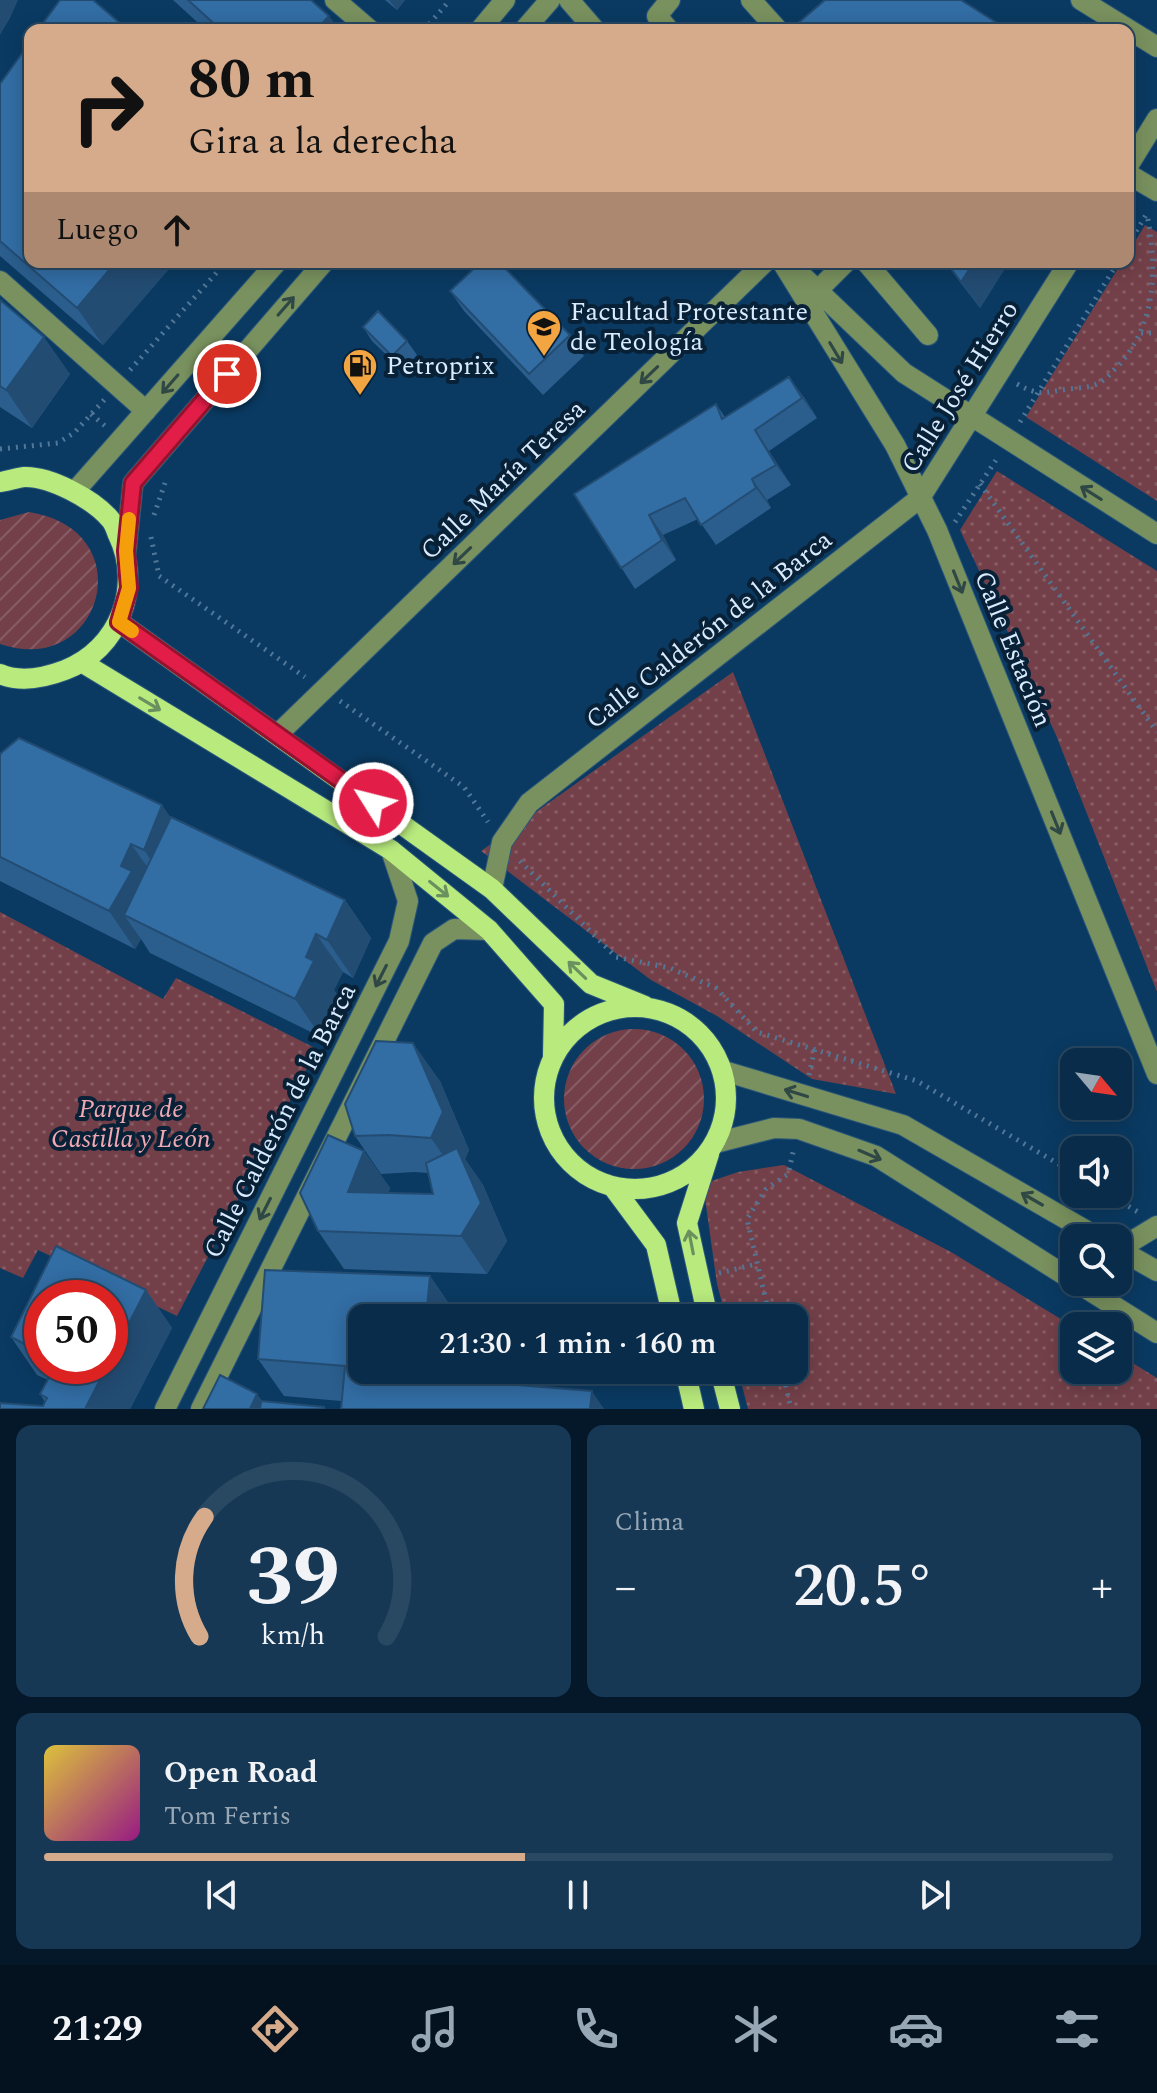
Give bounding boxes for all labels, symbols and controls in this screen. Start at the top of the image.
text: 80 m [188,38,315,123]
icon: right [56,56,160,160]
text: Gira a la derecha [188,115,457,170]
text: Luego [56,207,139,253]
icon: ahead [155,208,199,252]
place label: Facultad Protestante de Teología [570,292,808,362]
street label: Calle José Hierro [891,293,1029,481]
one-way arrow [277,297,295,317]
school or university icon: Facultad Protestante de Teología [525,308,563,358]
pin [193,340,261,408]
one-way arrow [829,341,845,364]
place label: Petroprix [386,346,495,386]
fuel station icon: Petroprix [341,347,379,397]
icon: arrive [205,352,249,396]
one-way arrow [640,365,659,384]
one-way arrow [161,373,179,393]
street label: Calle María Teresa [411,390,595,570]
one-way arrow [1080,484,1103,500]
street label: Calle Calderón de la Barca [577,521,841,739]
one-way arrow [453,546,472,565]
street label: Calle Estación [963,565,1063,733]
one-way arrow [952,569,966,594]
one-way arrow [138,696,161,712]
position arrow [331,761,415,845]
one-way arrow [1049,810,1064,835]
one-way arrow [428,880,449,898]
one-way arrow [568,961,587,980]
one-way arrow [373,964,388,988]
street label: Calle Calderón de la Barca [193,976,367,1265]
north arrow [1060,1048,1132,1120]
map controls [1060,1048,1132,1384]
one-way arrow [784,1085,810,1100]
park label: Parque de Castilla y León [51,1089,211,1159]
button: sound [1060,1136,1132,1208]
one-way arrow [857,1149,882,1163]
one-way arrow [1020,1191,1044,1206]
one-way arrow [257,1196,272,1220]
button: search [1060,1224,1132,1296]
one-way arrow [682,1230,697,1255]
speed limit sign: 50 [24,1280,128,1384]
button: layers [1060,1312,1132,1384]
text: 21:30 · 1 min · 160 m [439,1321,717,1367]
text: Clima [615,1502,684,1542]
text: 39 [247,1515,340,1642]
text: 20.5° [793,1541,935,1633]
text: − [615,1554,637,1621]
text: + [1091,1554,1113,1621]
text: km/h [261,1614,325,1657]
text: Open Road [164,1750,318,1796]
text: Tom Ferris [164,1796,291,1836]
icon: previous [200,1873,244,1917]
icon: pause [556,1873,600,1917]
icon: next [913,1873,957,1917]
icon: directions [247,2001,303,2057]
icon: music [407,2001,463,2057]
icon: phone [568,2001,624,2057]
icon: climate [728,2001,784,2057]
icon: car [888,2001,944,2057]
icon: filters [1049,2001,1105,2057]
text: 21:29 [52,2002,143,2057]

